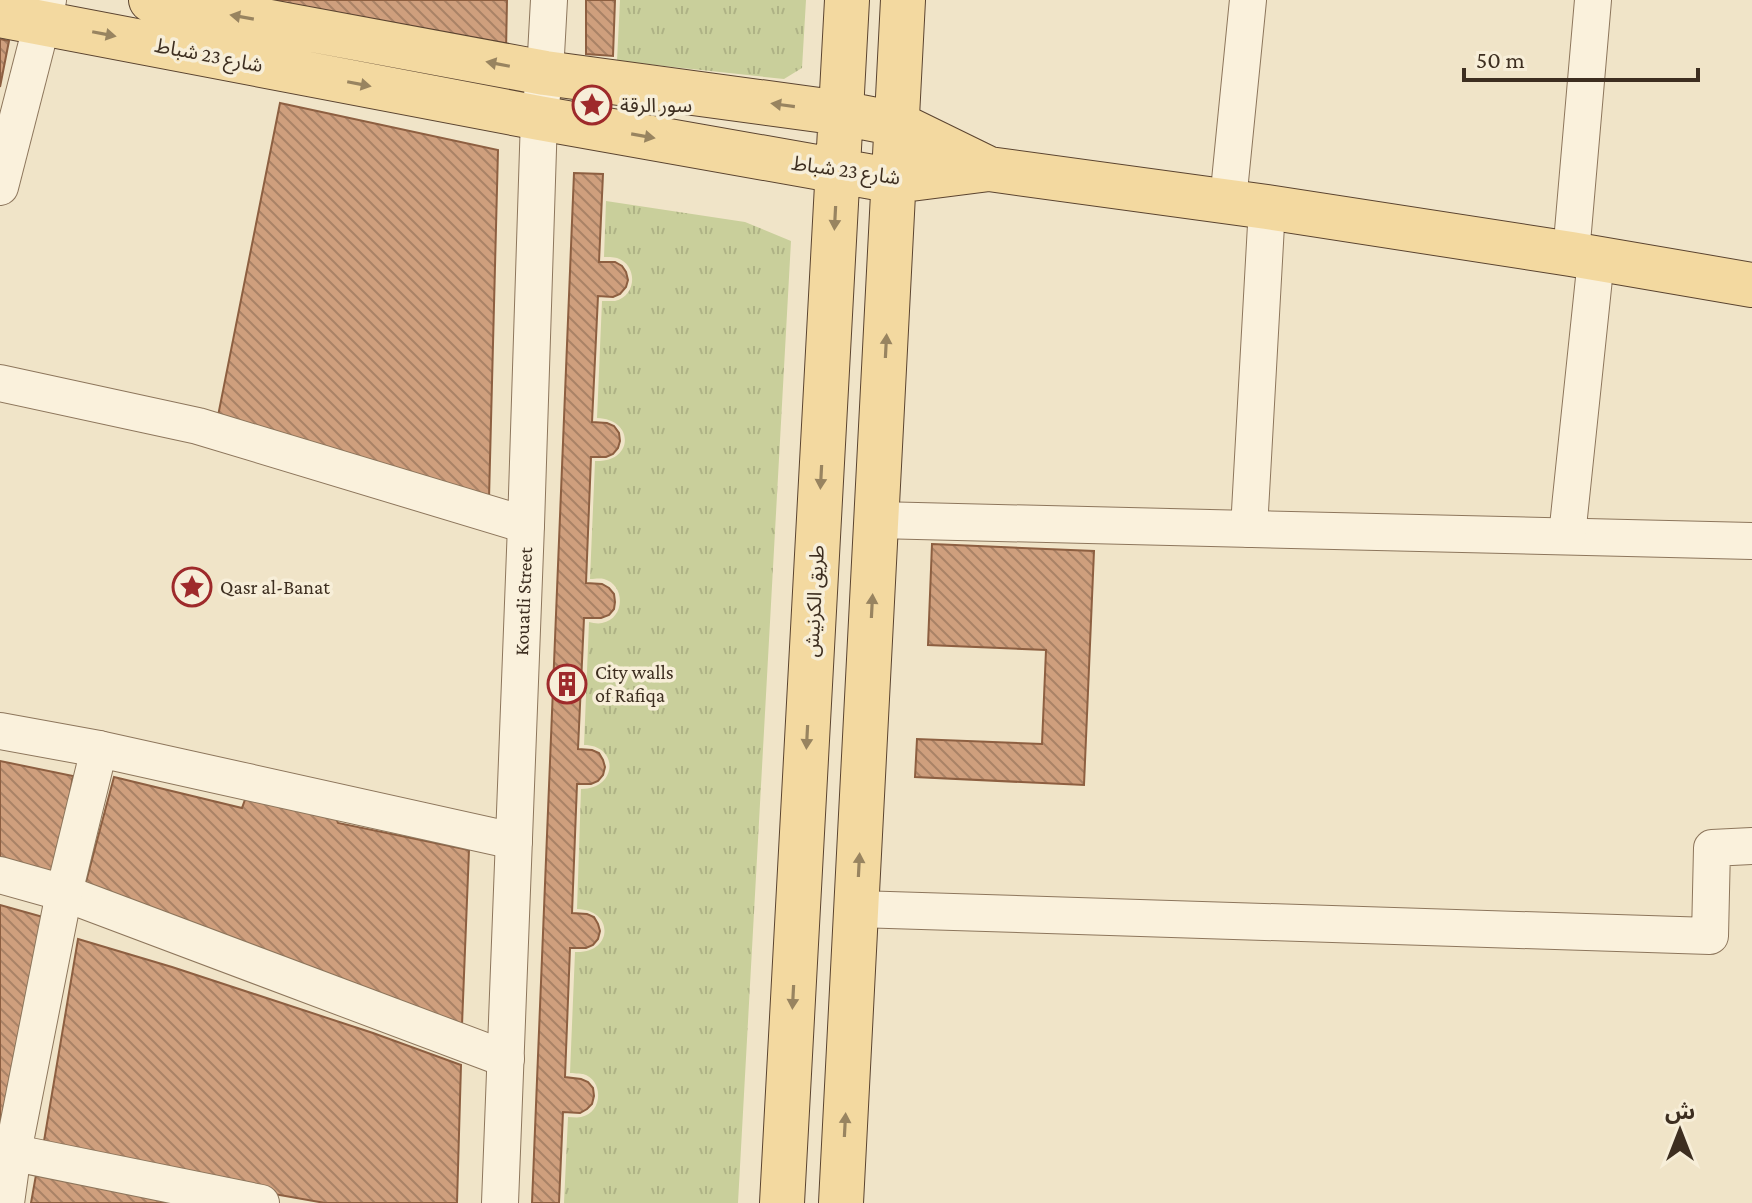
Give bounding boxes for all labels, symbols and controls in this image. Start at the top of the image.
one-way arrow [230,10,255,23]
one-way arrow [92,29,117,41]
scale bar [1464,32,1698,82]
street label: شارع 23 شباط [152,34,265,80]
text: 50 m [1476,46,1525,73]
one-way arrow [485,58,510,70]
one-way arrow [347,78,372,90]
place icon: سور الرقة [571,84,613,126]
place label: سور الرقة [620,94,692,117]
one-way arrow [770,99,795,112]
one-way arrow [630,131,655,143]
street label: شارع 23 شباط [790,151,902,192]
one-way arrow [828,206,841,231]
one-way arrow [880,333,893,358]
one-way arrow [814,465,827,490]
street label: طريق الكرنيش [800,544,830,658]
street label: Kouatli Street [510,546,536,656]
place icon: Qasr al-Banat [171,566,213,608]
place label: Qasr al-Banat [220,576,330,598]
one-way arrow [866,593,879,618]
place label: City walls of Rafiqa [595,661,674,707]
building icon: City walls of Rafiqa [546,663,588,705]
one-way arrow [800,725,813,750]
one-way arrow [852,852,865,877]
one-way arrow [786,985,799,1010]
north arrow [1640,1091,1720,1171]
text: ش [1665,1099,1695,1124]
one-way arrow [839,1112,852,1137]

